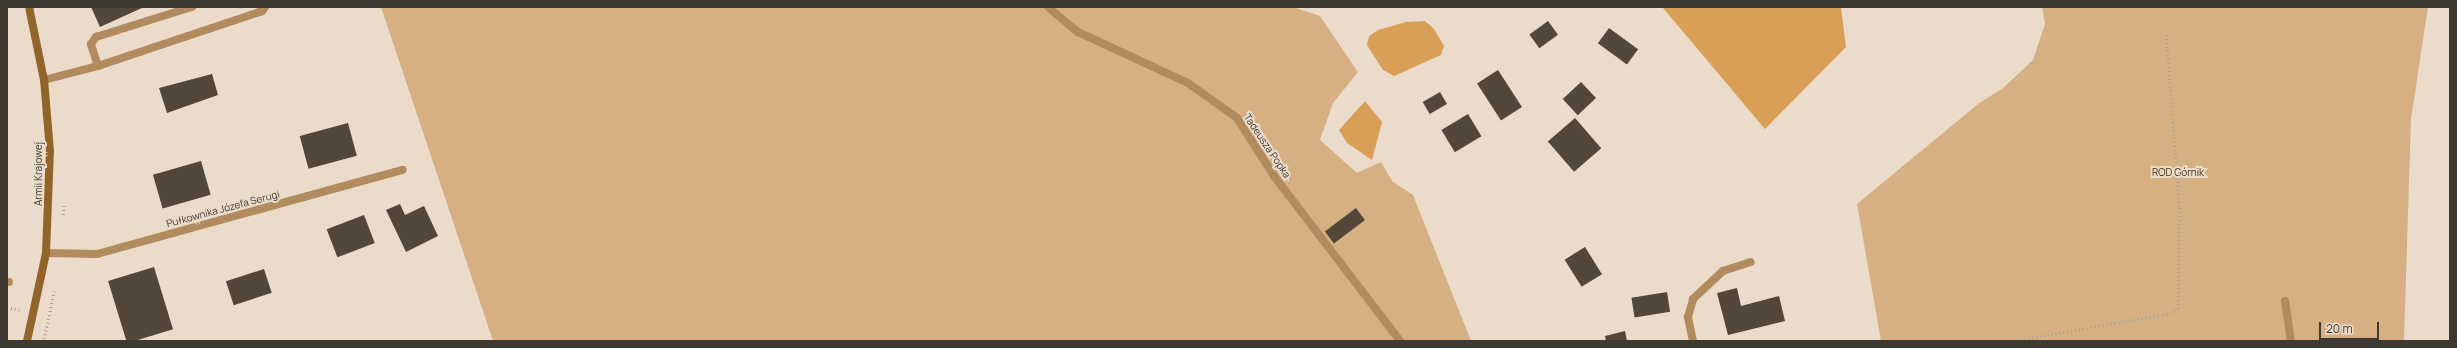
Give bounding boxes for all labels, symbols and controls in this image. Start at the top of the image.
street label: Tadeusza Popka [1241,112,1293,180]
street label: Armii Krajowej [33,142,45,206]
park label: ROD Górnik [2152,167,2204,179]
street label: Pułkownika Józefa Serugi [165,188,281,230]
scale bar [2321,314,2381,340]
text: 20 m [2326,320,2353,337]

